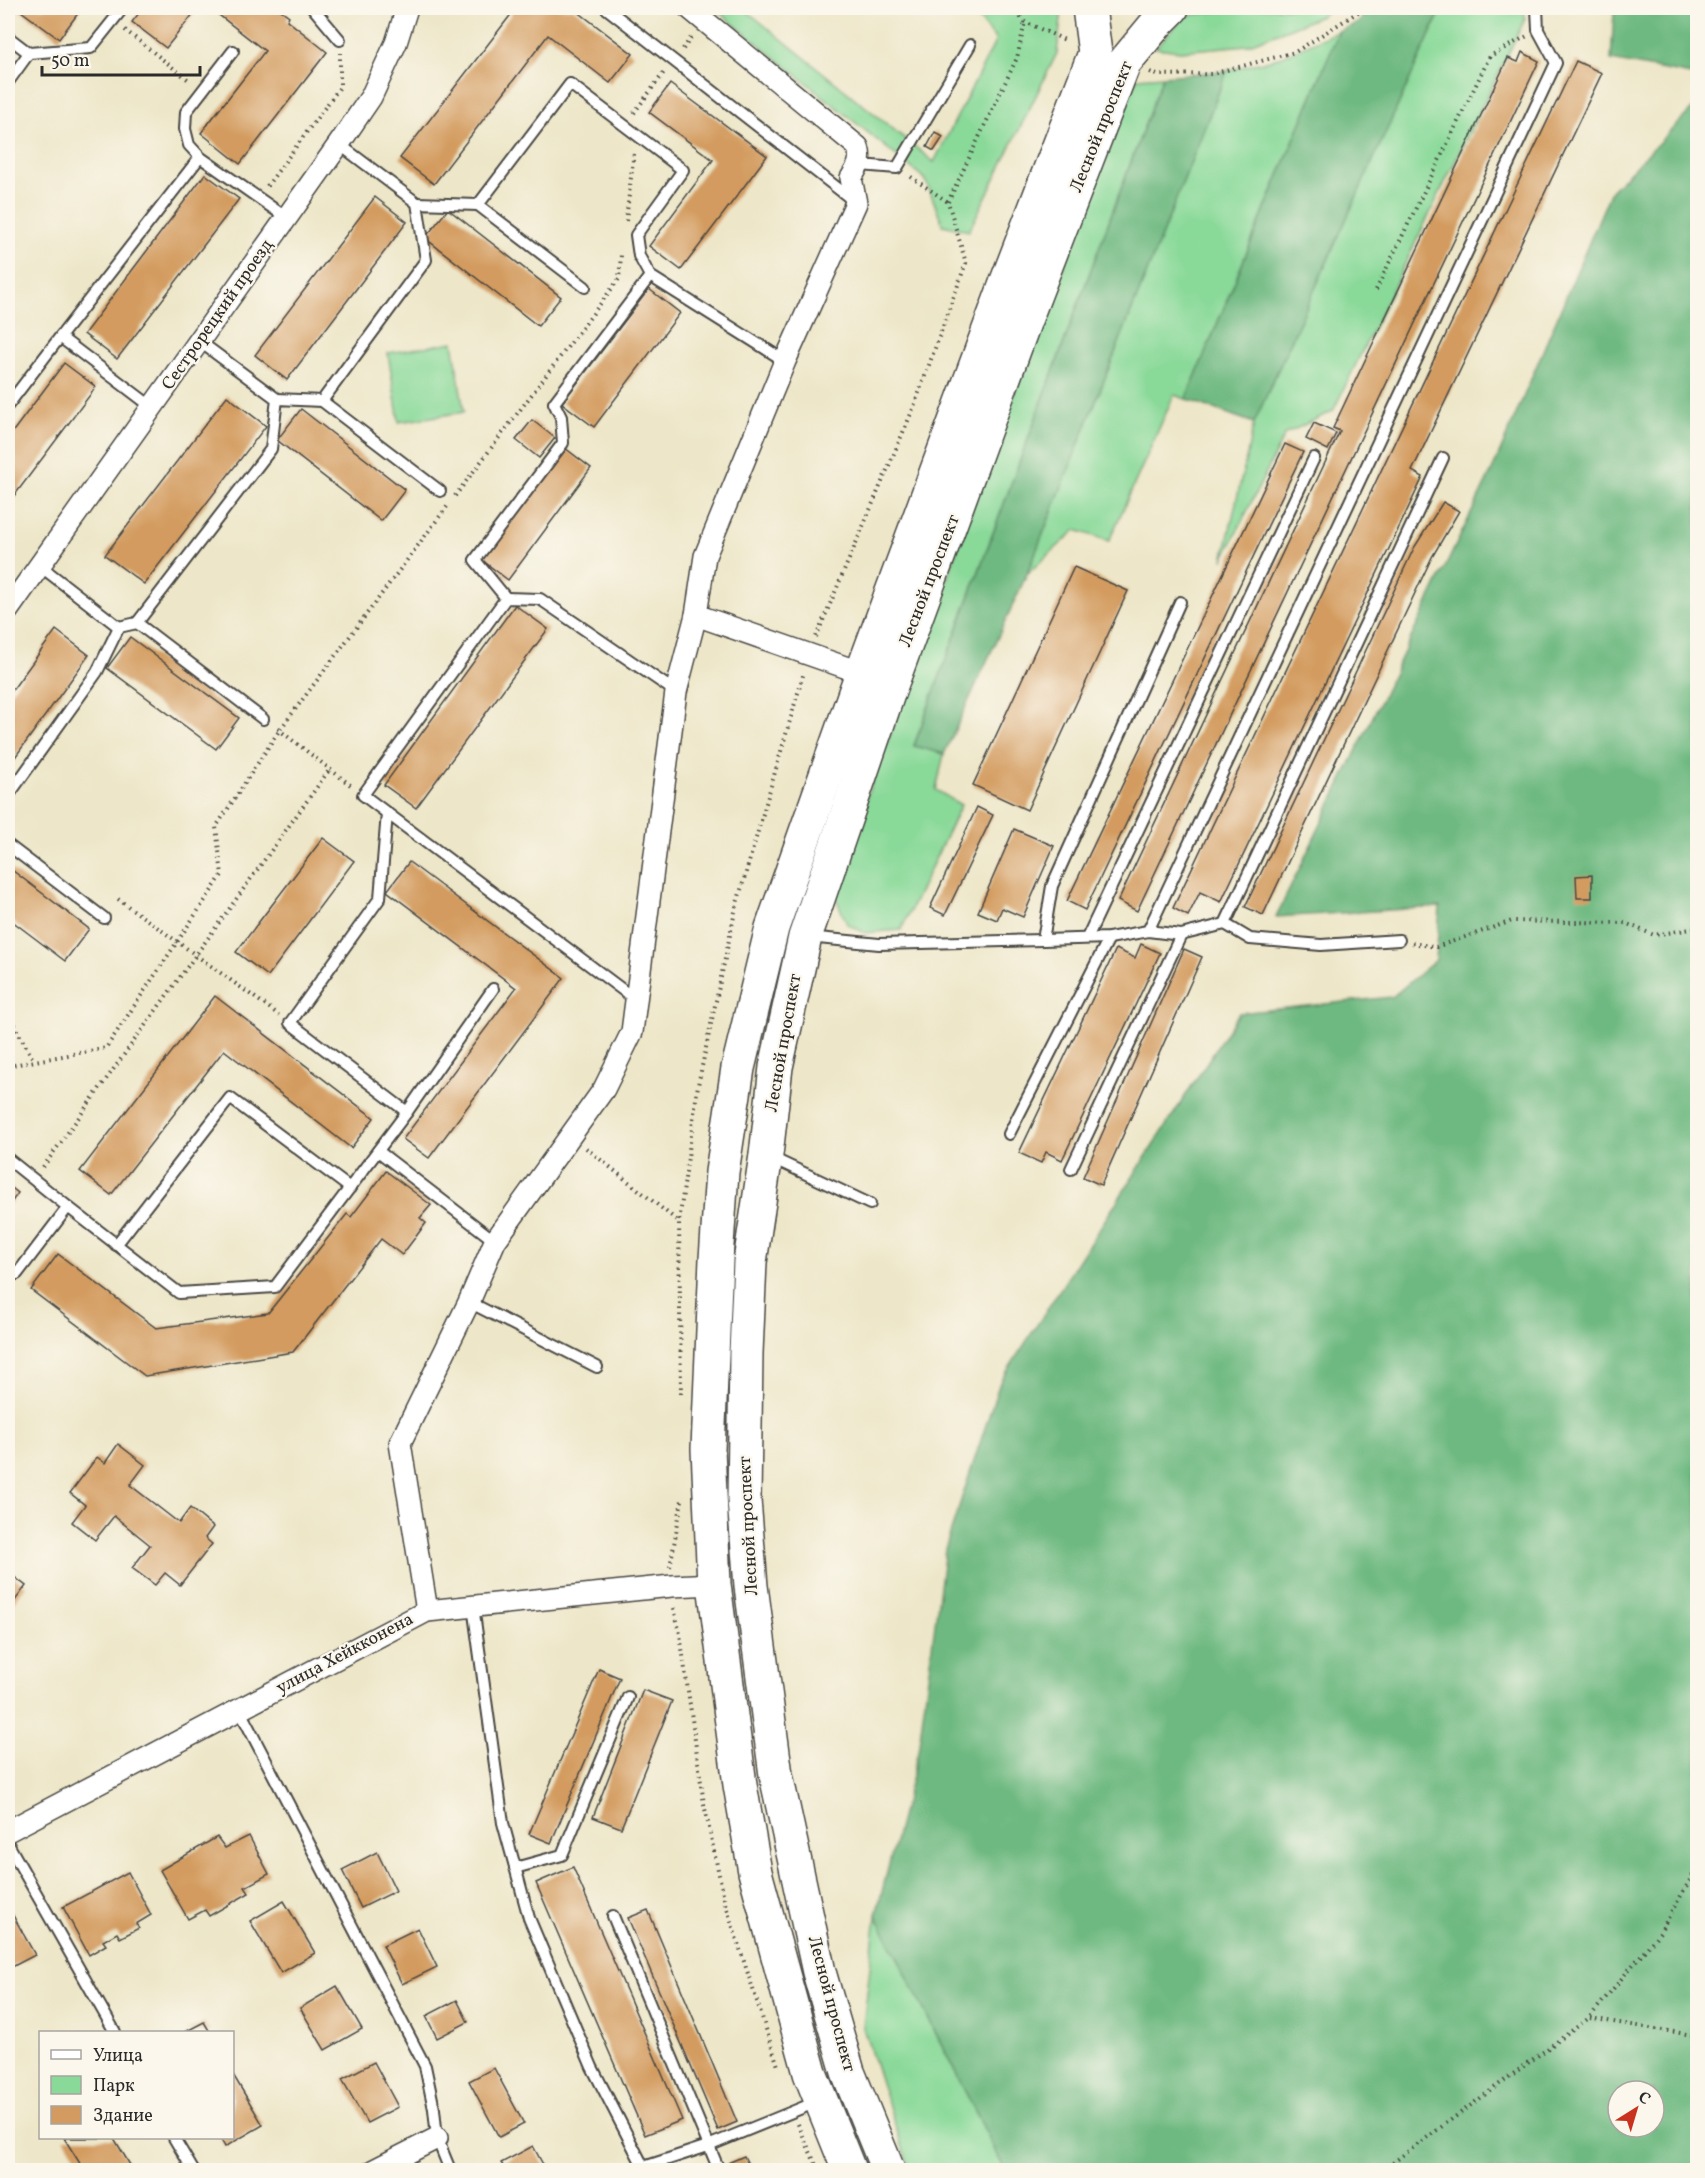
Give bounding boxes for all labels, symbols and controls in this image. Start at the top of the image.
scale bar [42,39,200,77]
text: 50 m [51,49,90,74]
street label: Лесной проспект [1064,57,1140,197]
street label: Сестрорецкий проезд [156,234,280,396]
street label: Лесной проспект [893,511,967,651]
street label: Лесной проспект [760,972,808,1114]
street label: Лесной проспект [733,1455,765,1597]
street label: улица Хейкконена [272,1607,418,1701]
street label: Лесной проспект [801,1933,861,2075]
legend [39,2031,234,2139]
text: Улица [93,2044,143,2069]
text: Парк [93,2074,135,2099]
north arrow [1606,2079,1666,2139]
text: С [1633,2087,1655,2111]
text: Здание [93,2104,153,2129]

